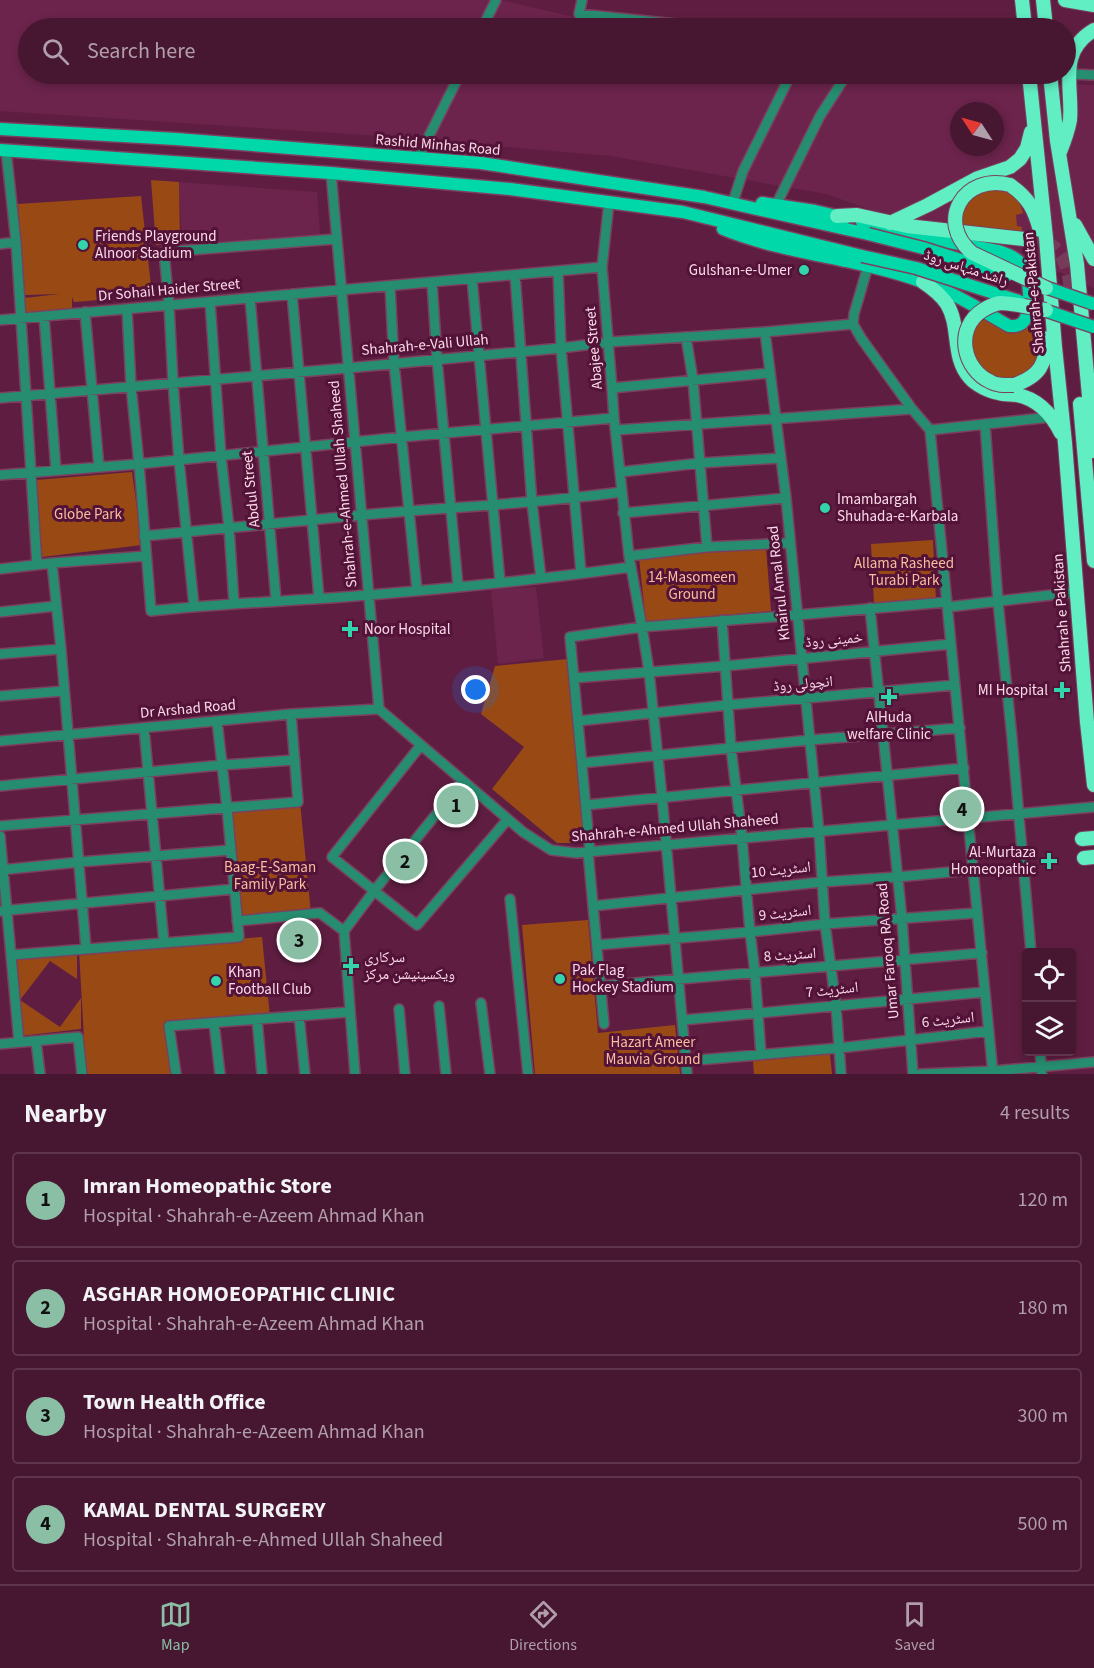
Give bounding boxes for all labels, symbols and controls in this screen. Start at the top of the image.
search box [18,18,1076,84]
icon: search [39,35,72,68]
text: Search here [87,35,195,67]
north arrow [950,102,1004,156]
street label: Rashid Minhas Road [375,129,501,161]
place label: Friends Playground Alnoor Stadium [95,226,217,264]
street label: Shahrah-e-Pakistan [1018,231,1050,355]
marker: Friends Playground Alnoor Stadium [76,238,90,252]
street label: راشد منہاس روڈ [921,244,1011,292]
place label: Gulshan-e-Umer [689,260,793,281]
marker: Gulshan-e-Umer [797,263,811,277]
street label: Dr Sohail Haider Street [97,273,241,307]
street label: Abajee Street [580,306,608,390]
street label: Shahrah-e-Vali Ullah [361,329,489,361]
street label: Shahrah-e-Ahmed Ullah Shaheed [323,379,363,589]
street label: Abdul Street [237,449,265,529]
place label: Imambargah Shuhada-e-Karbala [837,489,958,527]
marker: Imambargah Shuhada-e-Karbala [818,501,832,515]
park label: Globe Park [54,504,123,525]
street label: Khairul Amal Road [763,524,795,642]
park label: Allama Rasheed Turabi Park [854,553,954,591]
street label: Shahrah e Pakistan [1047,553,1077,673]
park label: 14-Masomeen Ground [648,567,736,605]
place label: Noor Hospital [364,619,451,640]
marker: Noor Hospital [341,620,359,638]
street label: خمینی روڈ [804,627,864,653]
street label: انچولی روڈ [772,671,834,697]
your location [461,675,490,704]
place label: MI Hospital [978,680,1048,701]
marker: MI Hospital [1053,681,1071,699]
marker: AlHuda welfare Clinic [880,688,898,706]
street label: Dr Arshad Road [139,694,237,724]
place label: AlHuda welfare Clinic [847,707,931,745]
pin: 1 [436,782,476,828]
pin: 4 [942,786,982,832]
street label: Shahrah-e-Ahmed Ullah Shaheed [570,808,780,848]
pin: 2 [386,838,424,884]
place label: Al-Murtaza Homeopathic [951,842,1036,880]
marker: Al-Murtaza Homeopathic [1040,852,1058,870]
street label: اسٹریٹ 10 [750,856,812,884]
park label: Baag-E-Saman Family Park [224,857,316,895]
street label: Umar Farooq RA Road [872,882,904,1020]
street label: اسٹریٹ 9 [758,900,812,926]
pin: 3 [280,918,318,962]
street label: اسٹریٹ 8 [763,943,817,967]
place label: سرکاری ویکسینیشن مرکز [363,947,455,985]
map controls [1022,948,1076,1056]
button: locate [1022,948,1076,1002]
marker: سرکاری ویکسینیشن مرکز [342,957,360,975]
place label: Pak Flag Hockey Stadium [572,960,674,998]
place label: Khan Football Club [228,962,311,1000]
marker: Pak Flag Hockey Stadium [553,972,567,986]
marker: Khan Football Club [209,974,223,988]
street label: اسٹریٹ 7 [805,977,859,1003]
button: layers [1022,1002,1076,1056]
street label: اسٹریٹ 6 [921,1007,975,1033]
park label: Hazart Ameer Mauvia Ground [605,1032,701,1070]
text: Nearby [24,1095,107,1132]
text: 4 results [1000,1099,1070,1127]
text: Imran Homeopathic Store [83,1170,332,1202]
text: 1 [40,1186,51,1214]
text: 120 m [1018,1186,1068,1214]
text: Hospital · Shahrah-e-Azeem Ahmad Khan [83,1202,425,1230]
text: ASGHAR HOMOEOPATHIC CLINIC [83,1278,395,1310]
text: 2 [40,1294,51,1322]
text: 180 m [1018,1294,1068,1322]
text: Hospital · Shahrah-e-Azeem Ahmad Khan [83,1310,425,1338]
text: Town Health Office [83,1386,266,1418]
text: 3 [40,1402,51,1430]
text: 300 m [1018,1402,1068,1430]
text: Hospital · Shahrah-e-Azeem Ahmad Khan [83,1418,425,1446]
text: KAMAL DENTAL SURGERY [83,1494,326,1526]
text: 4 [40,1510,51,1538]
text: 500 m [1018,1510,1068,1538]
text: Hospital · Shahrah-e-Ahmed Ullah Shaheed [83,1526,443,1554]
tab: Map [159,1598,192,1656]
tab: Directions [509,1598,577,1656]
tab: Saved [894,1598,935,1656]

